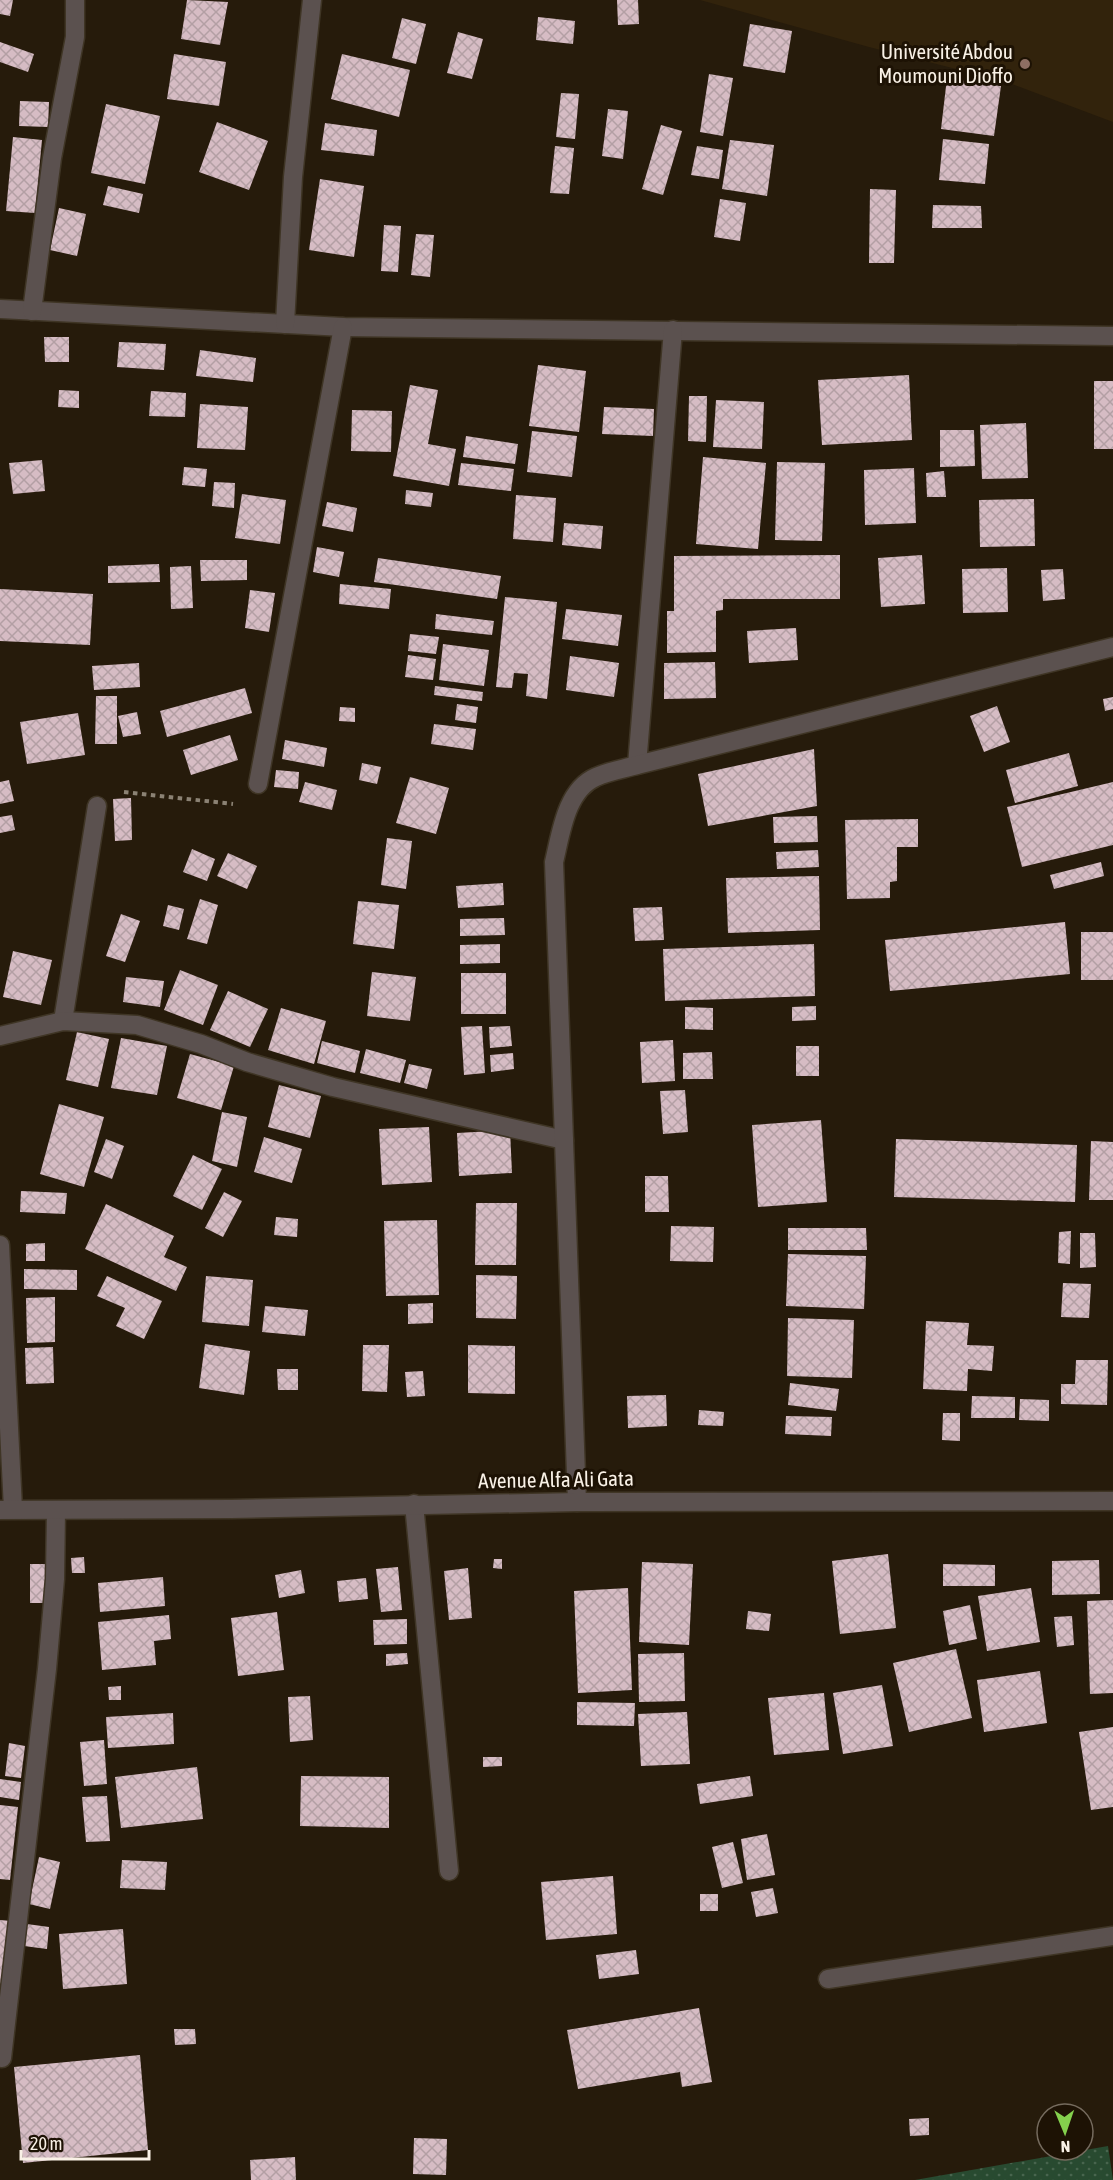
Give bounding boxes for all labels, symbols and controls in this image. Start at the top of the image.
place label: Université Abdou Moumouni Dioffo [878,39,1013,87]
marker: Université Abdou Moumouni Dioffo [1018,57,1032,71]
street label: Avenue Alfa Ali Gata [478,1466,634,1492]
north arrow [1035,2102,1095,2162]
scale bar [21,2123,148,2161]
text: 20 m [30,2133,62,2154]
text: N [1060,2138,1071,2156]

